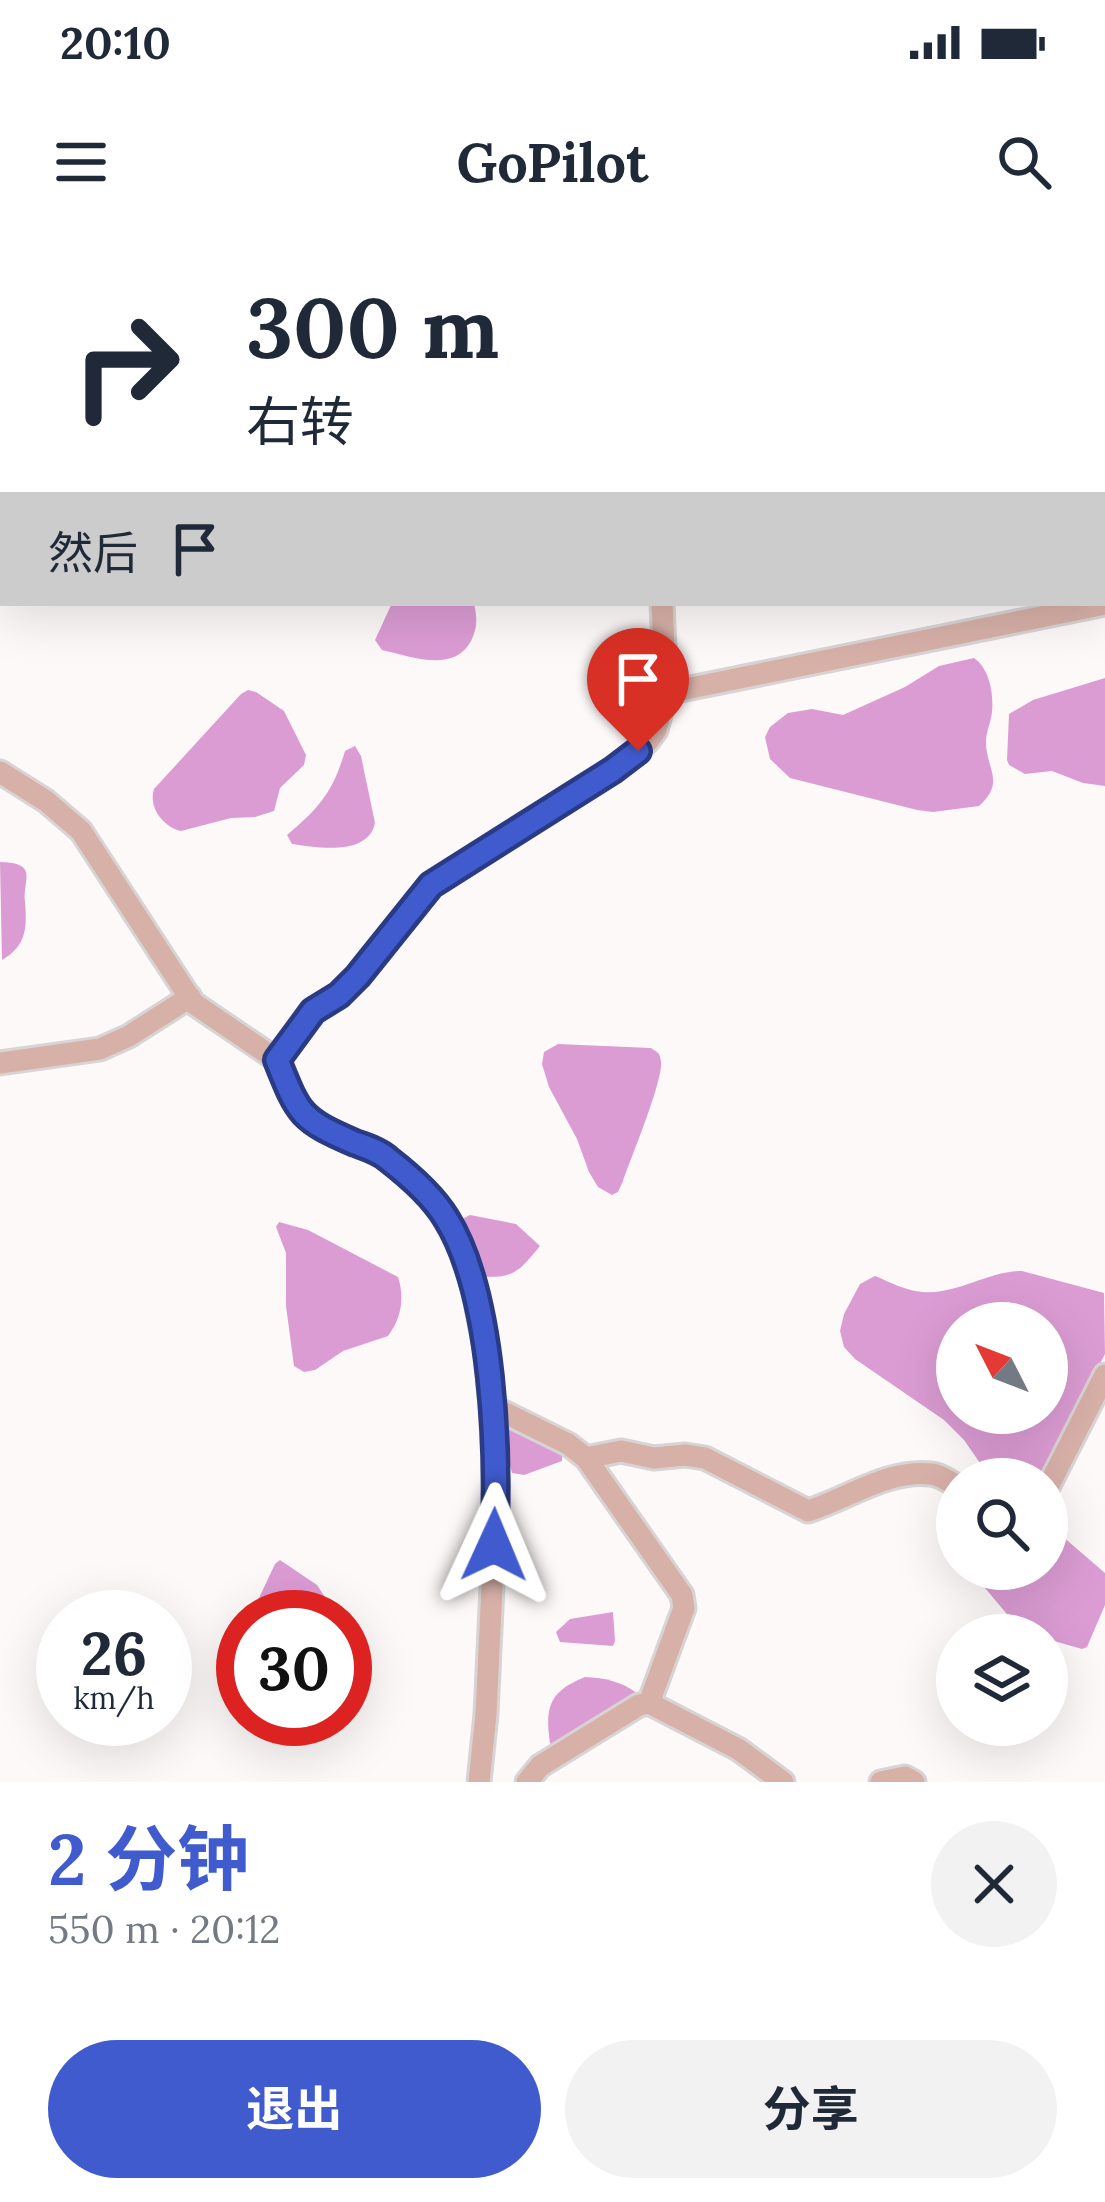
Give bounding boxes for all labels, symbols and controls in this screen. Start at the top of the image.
text: 20:10 [60,14,171,71]
text: GoPilot [457,128,648,197]
icon: menu [48,129,114,195]
icon: search [991,129,1057,195]
text: 300 m [246,273,499,381]
icon: right [48,288,204,444]
text: 右转 [246,387,354,456]
icon: arrive [162,516,228,582]
text: 然后 [48,524,138,581]
pin [587,628,689,751]
icon: arrive [605,646,671,712]
north arrow [936,1302,1068,1434]
map controls [936,1302,1068,1746]
button: search [936,1458,1068,1590]
position arrow [431,1482,557,1608]
speed limit sign: 30 [216,1590,372,1746]
button: layers [936,1614,1068,1746]
text: 26 [81,1615,147,1691]
text: km/h [73,1679,155,1717]
text: 2 分钟 [48,1813,249,1905]
button: close [931,1821,1057,1947]
text: 550 m · 20:12 [48,1904,280,1954]
button: 退出 [48,2040,541,2178]
button: 分享 [565,2040,1057,2178]

